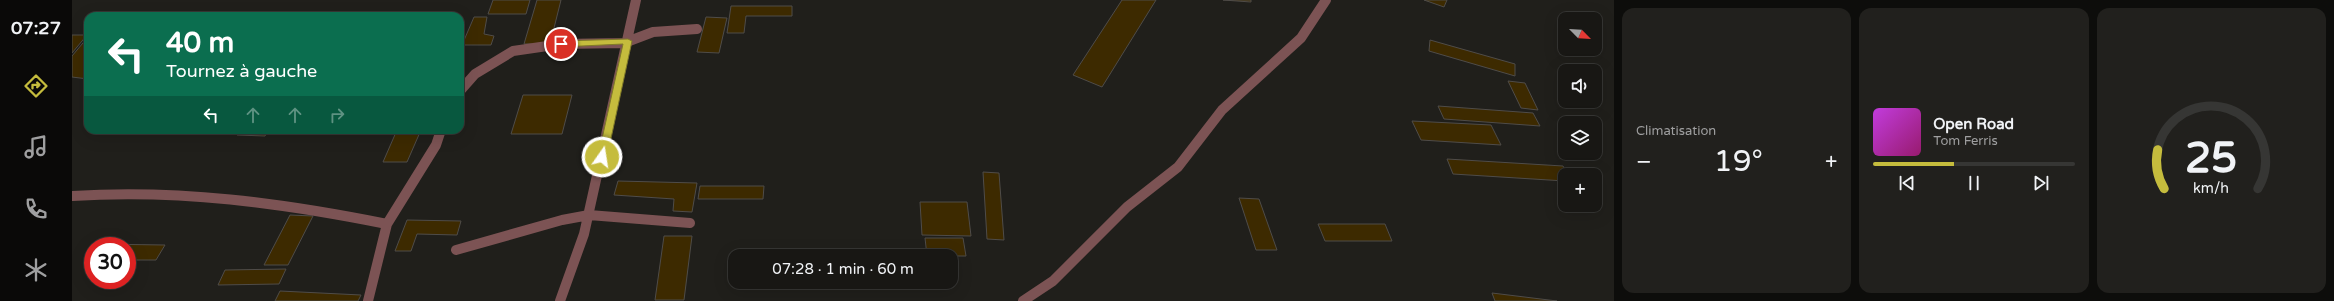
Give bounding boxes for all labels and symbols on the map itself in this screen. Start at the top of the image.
north arrow [1558,12,1602,56]
pin [544,27,578,61]
position arrow [581,136,623,178]
speed limit sign: 30 [84,237,136,289]

